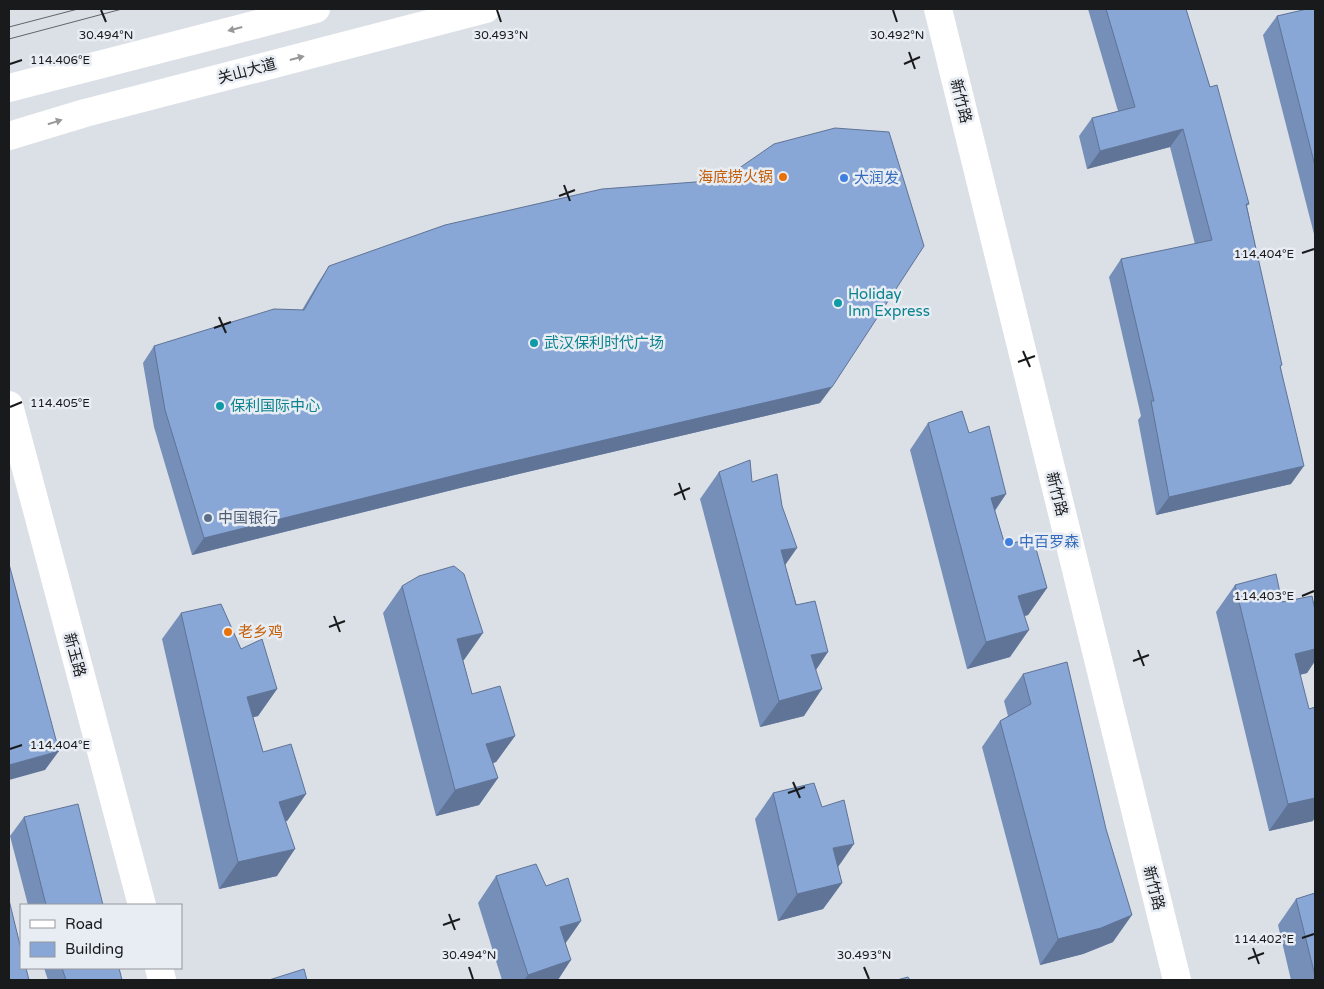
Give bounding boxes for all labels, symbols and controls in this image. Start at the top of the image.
one-way arrow [227,26,242,34]
text: 30.494°N [79,28,133,42]
text: 30.493°N [474,28,528,42]
text: 30.492°N [870,28,924,42]
text: 114.406°E [30,53,90,67]
one-way arrow [290,53,305,61]
street label: 关山大道 [216,55,278,87]
street label: 新竹路 [947,77,975,125]
one-way arrow [48,117,63,125]
place label: 海底捞火锅 [698,168,773,186]
place label: 大润发 [854,169,899,187]
marker: 海底捞火锅 [777,171,789,183]
marker: 大润发 [838,172,850,184]
text: 114.404°E [1234,247,1294,261]
place label: Holiday Inn Express [848,285,930,320]
marker: Holiday Inn Express [832,297,844,309]
place label: 武汉保利时代广场 [544,334,664,352]
marker: 武汉保利时代广场 [528,337,540,349]
text: 114.405°E [30,396,90,410]
place label: 保利国际中心 [230,397,320,415]
marker: 保利国际中心 [214,400,226,412]
street label: 新竹路 [1043,470,1071,518]
place label: 中国银行 [218,509,278,527]
marker: 中国银行 [202,512,214,524]
place label: 中百罗森 [1019,533,1079,551]
marker: 中百罗森 [1003,536,1015,548]
text: 114.403°E [1234,589,1294,603]
place label: 老乡鸡 [238,623,283,641]
marker: 老乡鸡 [222,626,234,638]
street label: 新玉路 [60,631,90,679]
text: 114.404°E [30,738,90,752]
street label: 新竹路 [1140,864,1168,912]
legend [20,904,182,969]
text: Road [65,915,103,933]
text: 114.402°E [1234,932,1294,946]
text: Building [65,940,124,958]
text: 30.494°N [442,948,496,962]
text: 30.493°N [837,948,891,962]

